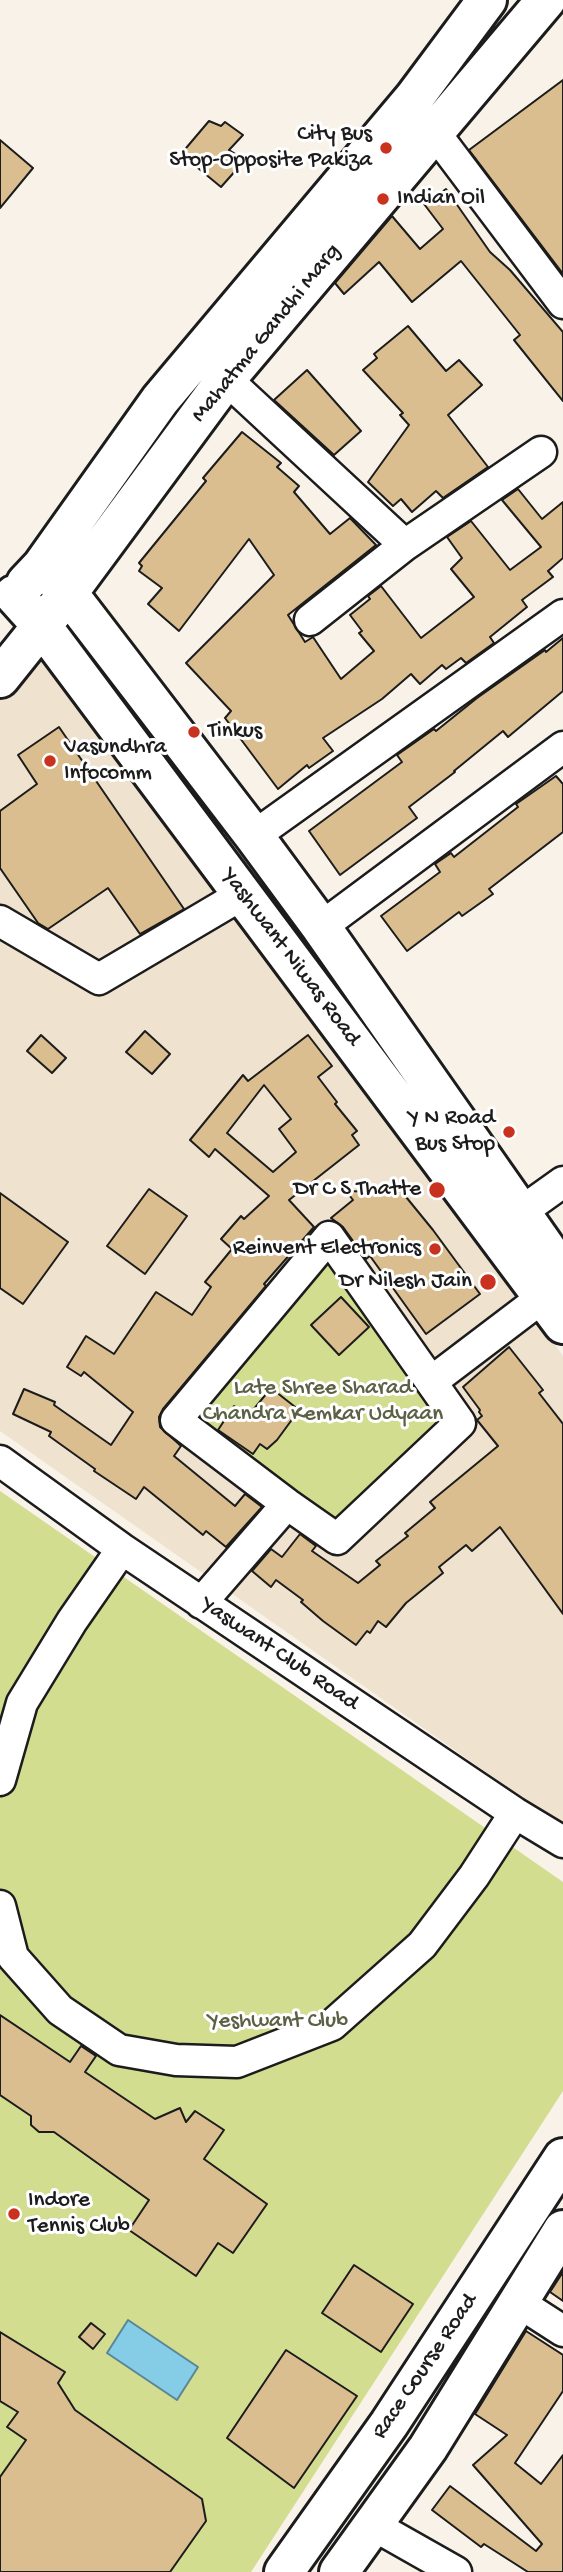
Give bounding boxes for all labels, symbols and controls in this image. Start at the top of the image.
place label: City Bus Stop-Opposite Pakiza [169,121,372,175]
marker: City Bus Stop-Opposite Pakiza [378,140,394,156]
place label: Indian Oil [397,185,485,213]
marker: Indian Oil [375,191,391,207]
street label: Mahatma Gandhi Marg [186,239,348,429]
place label: Tinkus [208,718,262,746]
marker: Tinkus [186,724,202,740]
place label: Vasundhra Infocomm [64,734,166,788]
marker: Vasundhra Infocomm [42,753,58,769]
street label: Yashwant Niwas Road [214,864,366,1052]
place label: Y N Road Bus Stop [408,1105,495,1159]
marker: Y N Road Bus Stop [501,1124,517,1140]
place label: Dr C S Thatte [294,1176,421,1204]
marker: Dr C S Thatte [427,1180,447,1200]
place label: Reinvent Electronics [233,1235,421,1263]
marker: Reinvent Electronics [427,1241,443,1257]
place label: Dr Nilesh Jain [339,1268,472,1296]
marker: Dr Nilesh Jain [478,1272,498,1292]
park label: Late Shree Sharad Chandra Kemkar Udyaan [203,1375,443,1429]
street label: Yaswant Club Road [195,1592,363,1718]
park label: Yeshwant Club [208,2008,348,2036]
place label: Indore Tennis Club [28,2187,130,2241]
marker: Indore Tennis Club [6,2206,22,2222]
street label: Race Course Road [367,2289,485,2445]

